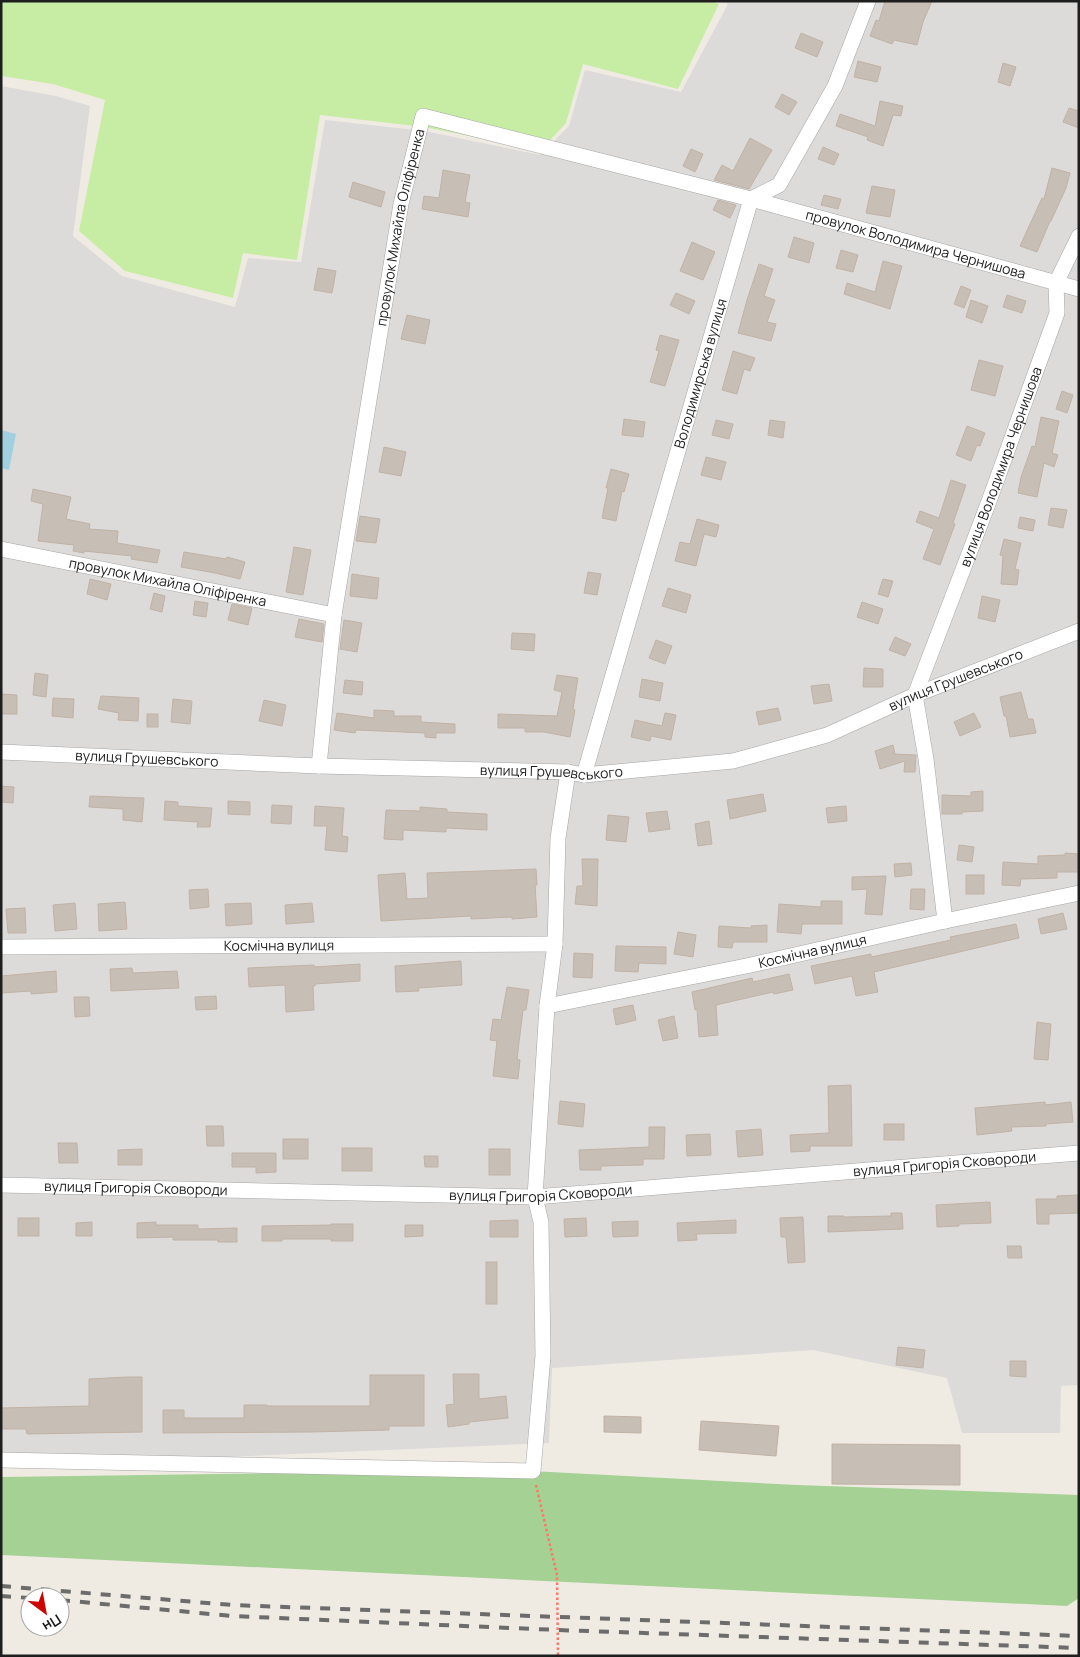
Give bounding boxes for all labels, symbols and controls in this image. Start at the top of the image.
street label: провулок Михайла Оліфіренка [371,127,428,327]
street label: провулок Володимира Чернишова [804,204,1028,283]
street label: Володимирська вулиця [669,296,731,451]
street label: вулиця Володимира Чернишова [955,364,1046,569]
street label: провулок Михайла Оліфіренка [67,553,268,610]
street label: вулиця Грушевського [885,644,1026,715]
street label: вулиця Грушевського [75,745,219,771]
street label: вулиця Грушевського [480,760,624,784]
street label: Космічна вулиця [756,929,868,972]
street label: Космічна вулиця [224,935,334,955]
street label: вулиця Григорія Сковороди [852,1147,1037,1180]
street label: вулиця Григорія Сковороди [44,1176,228,1199]
street label: вулиця Григорія Сковороди [449,1179,633,1206]
north arrow [20,1587,70,1637]
text: Пн [39,1610,65,1637]

